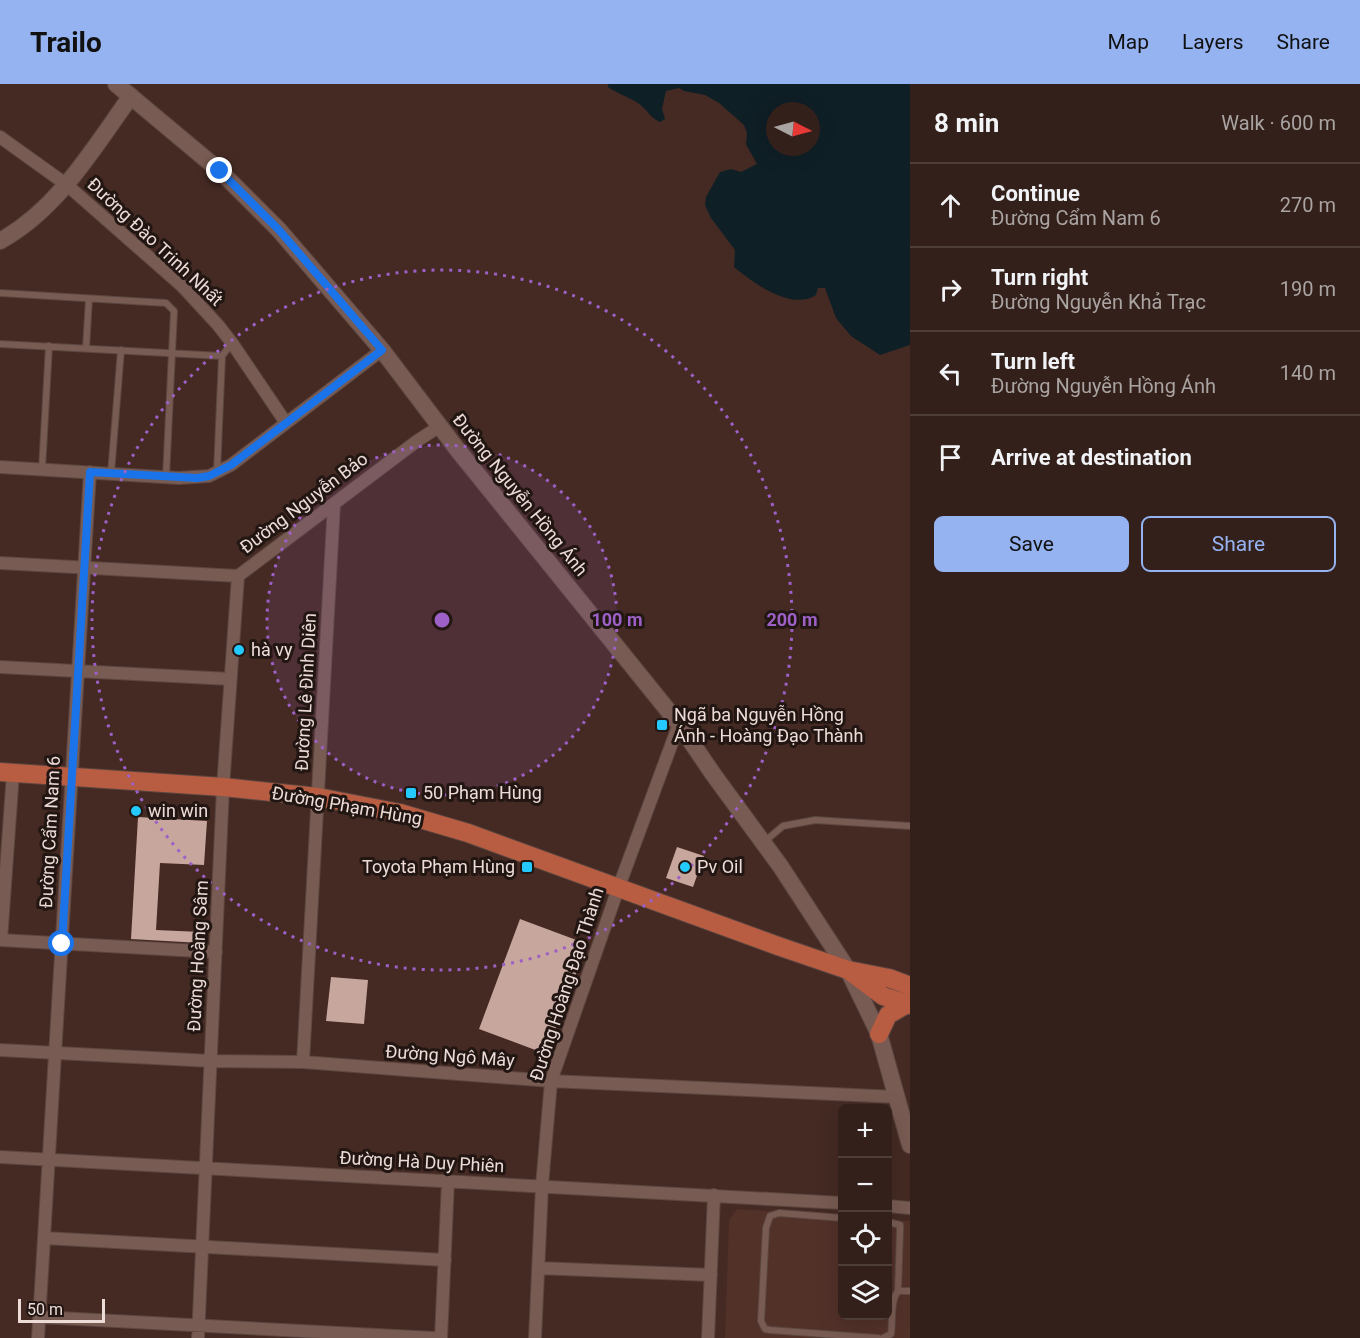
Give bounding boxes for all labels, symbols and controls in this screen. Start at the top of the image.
text: Trailo [30,26,102,59]
text: Map [1107,30,1149,54]
text: Layers [1182,30,1243,54]
text: Share [1276,30,1330,54]
north arrow [766,102,820,156]
text: 8 min [934,108,999,138]
text: Walk · 600 m [1221,111,1336,135]
route end [206,157,232,183]
street label: Đường Đào Trinh Nhất [83,173,228,310]
text: Continue [991,181,1080,206]
icon: ahead [934,189,967,222]
text: 270 m [1280,193,1336,217]
text: Đường Cẩm Nam 6 [991,206,1161,230]
text: Turn right [991,265,1088,290]
icon: right [934,273,967,306]
text: 190 m [1280,277,1336,301]
text: Đường Nguyễn Khả Trạc [991,290,1206,314]
text: Turn left [991,349,1075,374]
icon: left [934,357,967,390]
text: 140 m [1280,361,1336,385]
text: Đường Nguyễn Hồng Ánh [991,374,1216,398]
street label: Đường Nguyễn Hồng Ánh [449,409,592,580]
icon: arrive [934,441,967,474]
text: Arrive at destination [991,445,1192,470]
street label: Đường Nguyễn Bảo [236,448,372,557]
button: Save [934,516,1129,572]
button: Share [1141,516,1336,572]
text: 100 m [591,609,643,630]
text: 200 m [766,609,818,630]
centre of rings [432,610,452,630]
street label: Đường Lê Đình Diên [291,612,320,772]
place label: hà vy [251,639,293,660]
marker: hà vy [232,643,246,657]
place label: Ngã ba Nguyễn Hồng Ánh - Hoàng Đạo Thành [674,704,863,746]
marker: Ngã ba Nguyễn Hồng Ánh - Hoàng Đạo Thành [655,718,669,732]
street label: Đường Cẩm Nam 6 [35,755,64,909]
street label: Đường Phạm Hùng [270,782,424,829]
place label: 50 Phạm Hùng [423,782,542,803]
marker: 50 Phạm Hùng [404,786,418,800]
place label: win win [148,800,208,821]
marker: win win [129,804,143,818]
place label: Toyota Phạm Hùng [362,856,515,877]
place label: Pv Oil [697,856,743,877]
marker: Toyota Phạm Hùng [520,860,534,874]
marker: Pv Oil [678,860,692,874]
street label: Đường Hoàng Sâm [183,880,212,1032]
street label: Đường Hoàng Đạo Thành [525,885,608,1083]
route start [48,930,74,956]
street label: Đường Ngô Mây [385,1041,516,1071]
map controls [838,1104,892,1320]
button: + [838,1104,892,1158]
street label: Đường Hà Duy Phiên [339,1147,505,1176]
button: − [838,1158,892,1212]
button: locate [838,1212,892,1266]
button: layers [838,1266,892,1320]
scale bar [18,1296,105,1324]
text: 50 m [27,1300,63,1319]

